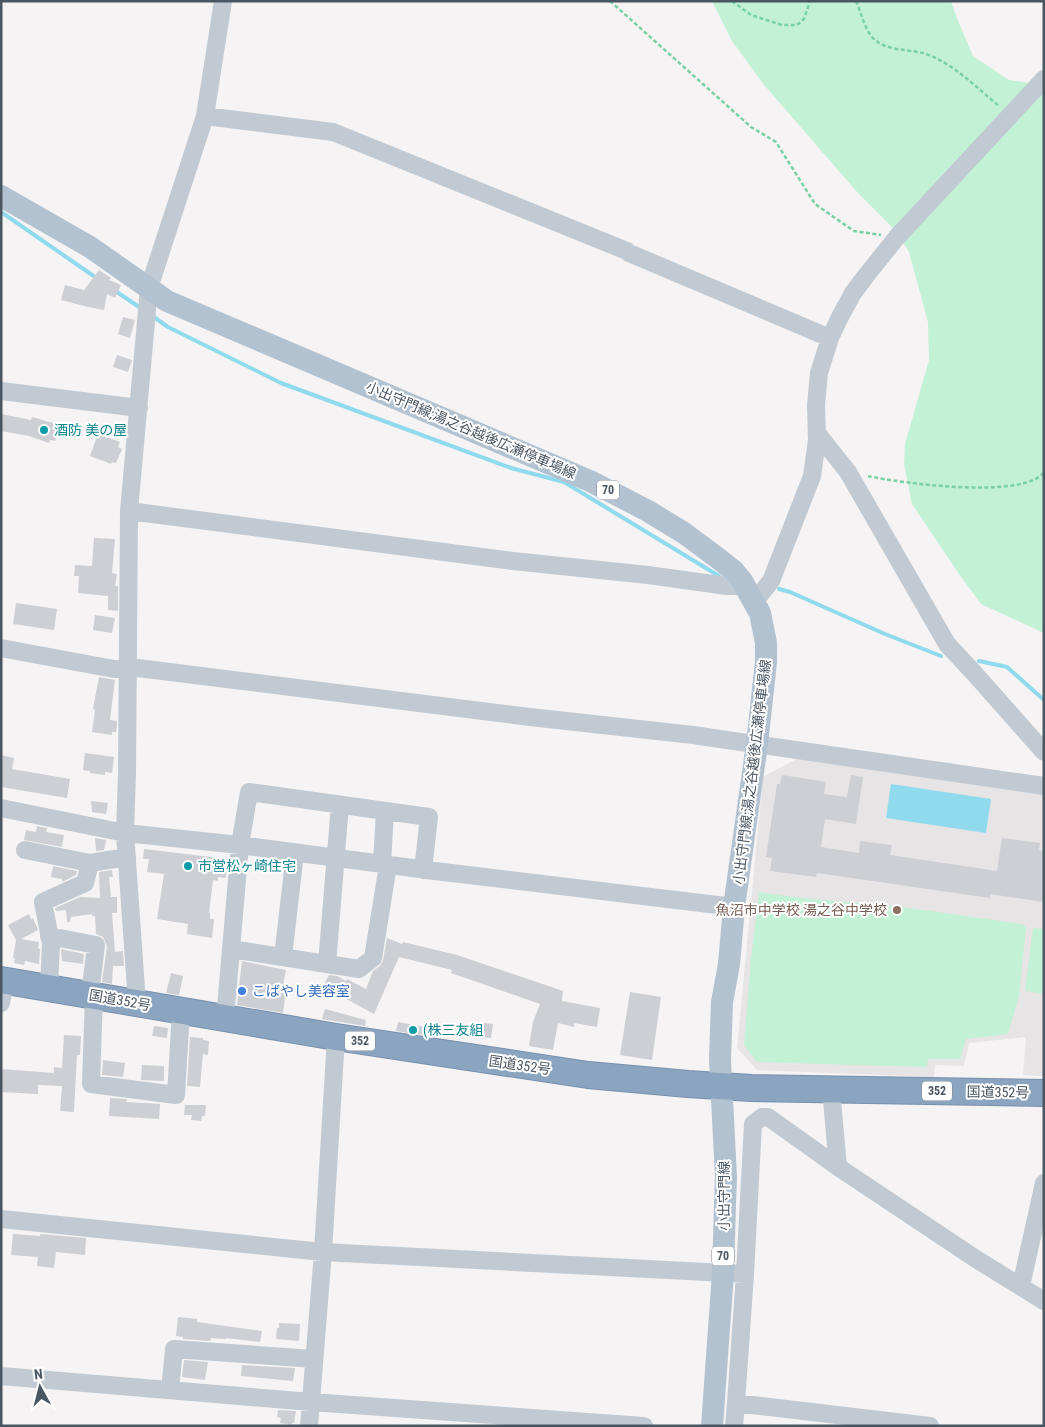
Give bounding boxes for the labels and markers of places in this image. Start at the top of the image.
place label: 酒防 美の屋 [54,422,127,438]
marker: 酒防 美の屋 [38,424,50,436]
place label: 市営松ヶ崎住宅 [198,858,296,874]
marker: 市営松ヶ崎住宅 [182,860,194,872]
place label: 魚沼市中学校 湯之谷中学校 [716,902,887,918]
marker: 魚沼市中学校 湯之谷中学校 [891,904,903,916]
place label: こばやし美容室 [252,983,350,999]
marker: こばやし美容室 [236,985,248,997]
place label: (株三友組 [423,1022,483,1039]
marker: (株三友組 [407,1024,419,1036]

